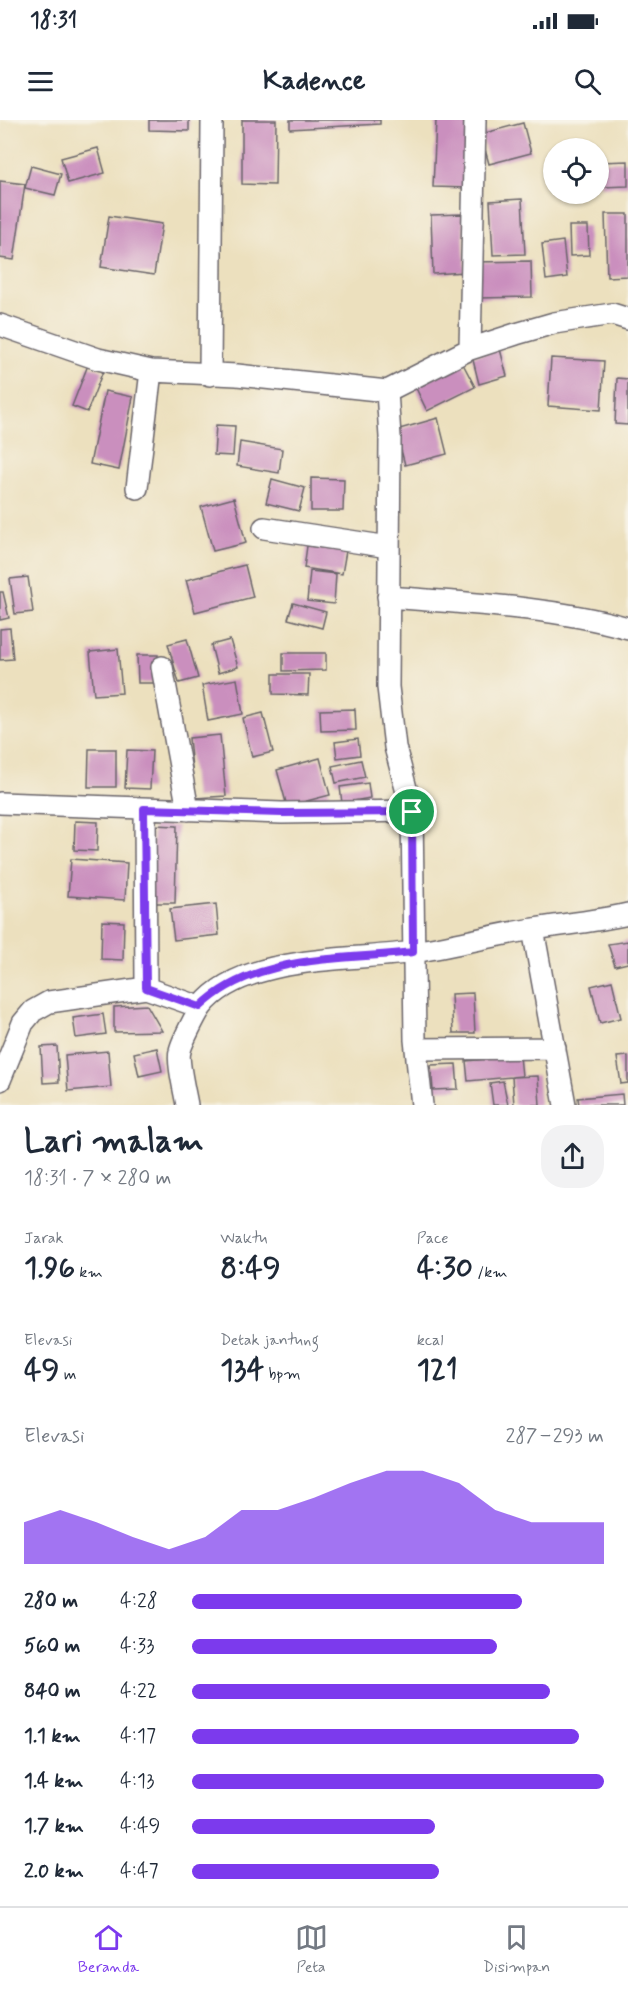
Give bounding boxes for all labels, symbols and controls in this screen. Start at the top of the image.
text: 18:31 [30,7,77,35]
text: Kadence [263,64,365,99]
icon: menu [24,65,57,98]
icon: search [571,65,604,98]
map controls [543,138,609,204]
button: locate [543,138,609,204]
pin [386,786,437,837]
icon: arrive [395,795,428,828]
text: Lari malam [24,1120,204,1164]
button: share [541,1125,604,1188]
text: 18:31 · 7 × 280 m [24,1165,172,1192]
text: Jarak [24,1228,63,1249]
text: Waktu [220,1228,268,1249]
text: Pace [417,1228,449,1249]
text: 1.96 [24,1249,75,1288]
text: 8:49 [220,1249,281,1288]
text: 4:30 [417,1249,473,1288]
text: km [75,1262,103,1283]
text: /km [473,1262,508,1283]
text: Elevasi [24,1330,72,1351]
text: Detak jantung [220,1330,319,1351]
text: kcal [417,1330,444,1351]
text: 49 [24,1351,59,1390]
text: 134 [220,1351,264,1390]
text: 121 [417,1351,458,1390]
text: m [59,1364,76,1385]
text: bpm [264,1364,301,1385]
text: Elevasi [24,1423,84,1450]
text: 287–293 m [505,1423,604,1450]
text: 280 m [24,1588,78,1615]
text: 4:28 [120,1588,158,1615]
text: 560 m [24,1633,80,1660]
text: 4:33 [120,1633,154,1660]
text: 840 m [24,1678,81,1705]
text: 4:22 [120,1678,157,1705]
text: 1.1 km [24,1723,81,1750]
text: 4:17 [120,1723,156,1750]
text: 1.4 km [24,1768,83,1795]
text: 4:13 [120,1768,154,1795]
text: 1.7 km [24,1813,84,1840]
text: 4:49 [120,1813,161,1840]
text: 2.0 km [24,1858,84,1885]
text: 4:47 [120,1858,159,1885]
tab: Beranda [78,1921,139,1978]
tab: Peta [295,1921,328,1978]
tab: Disimpan [483,1921,550,1978]

